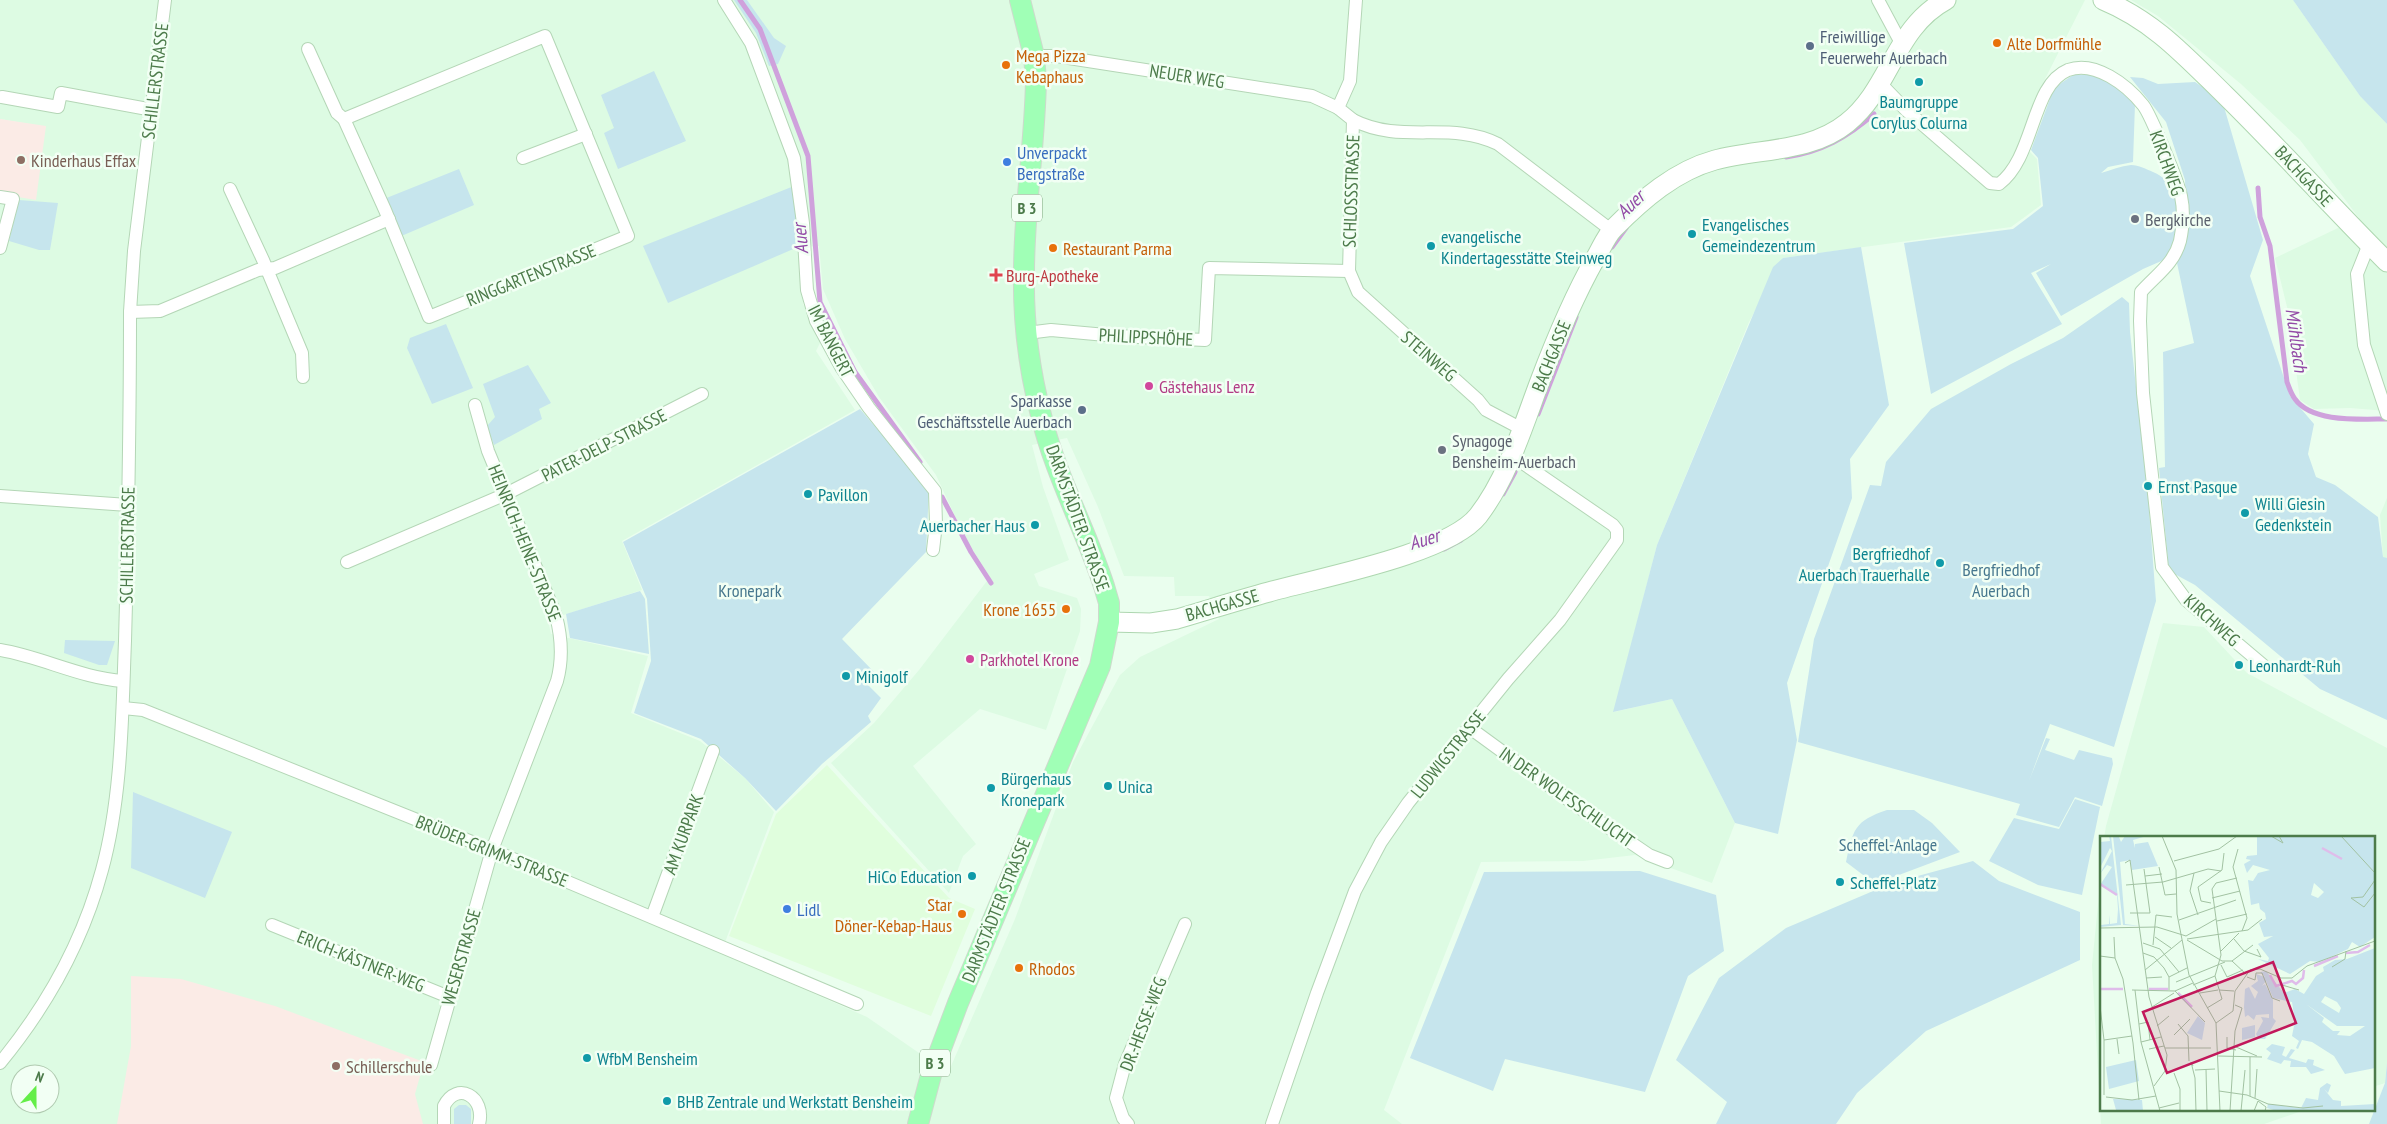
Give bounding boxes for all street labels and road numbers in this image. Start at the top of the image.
street label: SCHILLERSTRASSE [136,22,174,140]
street label: NEUER WEG [1148,59,1226,93]
street label: KIRCHWEG [2145,127,2189,199]
street label: SCHLOSSSTRASSE [1338,134,1364,248]
street label: BACHGASSE [2270,141,2338,211]
road number: B 3 [1012,194,1042,222]
street label: RINGGARTENSTRASSE [463,239,599,311]
street label: IM BANGERT [803,301,859,381]
street label: BACHGASSE [1526,317,1576,395]
street label: PHILIPPSHÖHE [1098,323,1194,351]
street label: STEINWEG [1397,326,1462,386]
street label: PATER-DELP-STRASSE [538,404,670,486]
street label: DARMSTÄDTER STRASSE [1041,442,1115,594]
street label: HEINRICH-HEINE-STRASSE [483,461,567,625]
street label: SCHILLERSTRASSE [114,486,140,604]
street label: BACHGASSE [1183,584,1261,626]
street label: KIRCHWEG [2179,589,2245,651]
street label: LUDWIGSTRASSE [1405,705,1491,803]
street label: IN DER WOLFSSCHLUCHT [1495,742,1639,852]
street label: AM KURPARK [658,791,708,877]
street label: BRÜDER-GRIMM-STRASSE [412,810,572,892]
street label: DARMSTÄDTER STRASSE [957,834,1035,986]
street label: WESERSTRASSE [436,906,486,1008]
street label: ERICH-KÄSTNER-WEG [294,925,428,997]
street label: DR.-HESSE-WEG [1115,974,1172,1074]
road number: B 3 [920,1050,950,1076]

